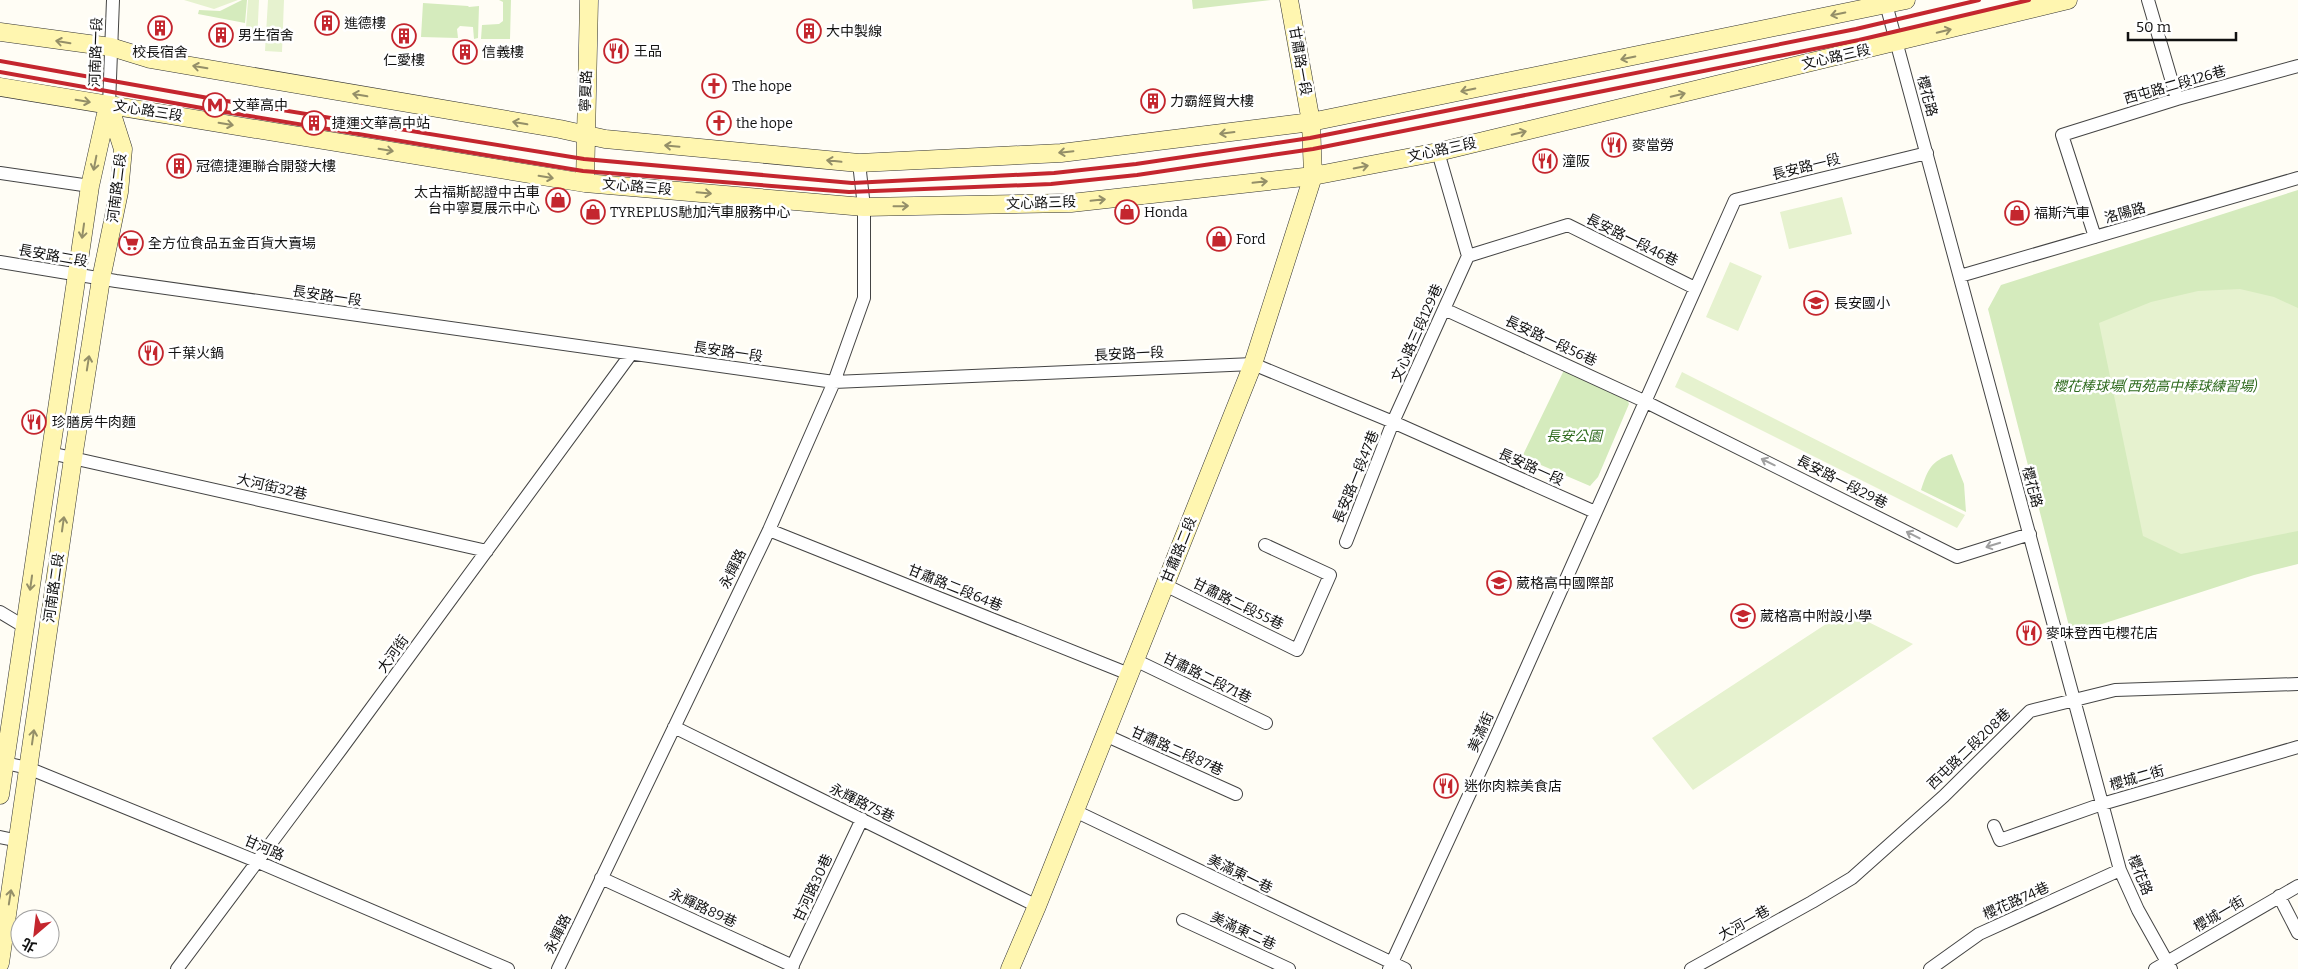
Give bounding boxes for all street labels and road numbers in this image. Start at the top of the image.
street label: 河南路一段 [86,17,106,87]
street label: 甘肅路一段 [1286,25,1314,97]
street label: 文心路三段 [1800,41,1872,73]
street label: 西屯路二段126巷 [2122,62,2228,108]
street label: 寧夏路 [577,70,595,112]
street label: 櫻花路 [1913,74,1941,118]
street label: 文心路三段 [112,97,184,125]
street label: 文心路三段 [1406,134,1478,166]
street label: 長安路一段 [1770,150,1842,184]
street label: 河南路二段 [104,152,130,224]
street label: 文心路三段 [601,175,673,199]
street label: 文心路三段 [1006,193,1076,213]
street label: 洛陽路 [2102,199,2148,227]
street label: 長安路一段46巷 [1583,210,1681,270]
street label: 長安路二段 [17,242,89,270]
street label: 文心路三段129巷 [1388,281,1446,385]
street label: 長安路一段 [291,283,363,309]
street label: 長安路一段56巷 [1502,312,1600,370]
street label: 長安路一段 [692,339,764,365]
street label: 長安路一段 [1094,344,1164,364]
street label: 長安路一段47巷 [1330,428,1382,526]
street label: 長安路一段 [1496,445,1566,489]
street label: 長安路一段29巷 [1794,452,1890,512]
street label: 櫻花路 [2018,465,2046,509]
street label: 大河街32巷 [235,471,309,503]
street label: 甘肅路二段 [1158,514,1200,586]
street label: 永輝路 [716,546,750,592]
street label: 河南路二段 [41,552,67,624]
street label: 甘肅路二段64巷 [905,561,1005,615]
street label: 甘肅路二段55巷 [1190,575,1286,633]
street label: 大河街 [374,632,412,676]
street label: 甘肅路二段71巷 [1160,649,1254,707]
street label: 西屯路二段208巷 [1924,705,2014,793]
street label: 美滿街 [1465,709,1497,755]
street label: 甘肅路二段87巷 [1128,723,1226,779]
street label: 櫻城二街 [2108,762,2166,794]
street label: 永輝路75巷 [827,780,897,826]
street label: 甘河路 [241,832,287,864]
street label: 甘河路30巷 [790,851,836,925]
street label: 美滿東一巷 [1205,851,1275,897]
street label: 櫻花路 [2124,852,2156,898]
street label: 櫻花路74巷 [1980,879,2052,923]
street label: 永輝路89巷 [666,885,740,931]
street label: 櫻城一街 [2191,893,2247,935]
street label: 大河一巷 [1715,902,1773,944]
street label: 美滿東二巷 [1208,909,1278,953]
street label: 永輝路 [541,911,575,957]

